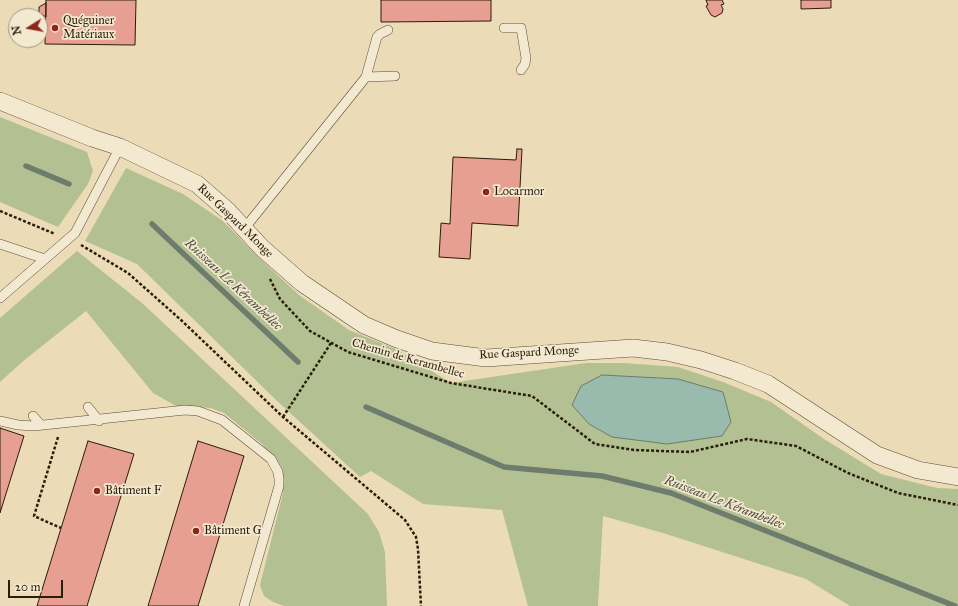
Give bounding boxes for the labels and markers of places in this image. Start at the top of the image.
place label: Quéguiner Matériaux [63,14,114,42]
marker: Quéguiner Matériaux [50,23,60,33]
place label: Locarmor [494,185,544,199]
marker: Locarmor [481,187,491,197]
place label: Bâtiment F [105,484,162,498]
marker: Bâtiment F [92,486,102,496]
place label: Bâtiment G [204,524,262,538]
marker: Bâtiment G [191,526,201,536]

